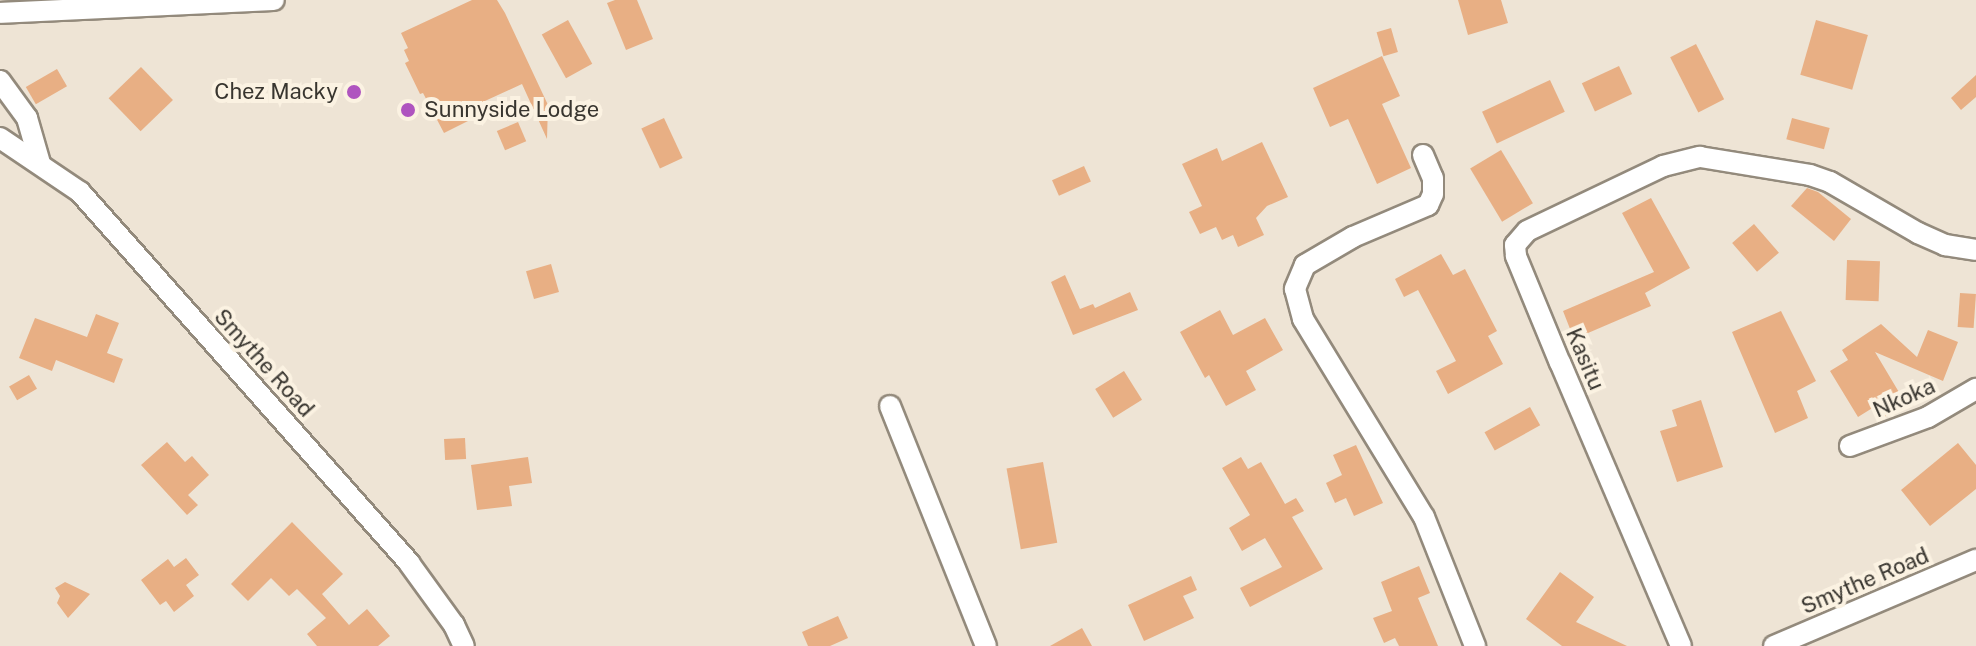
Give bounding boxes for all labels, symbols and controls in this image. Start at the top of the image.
place label: Chez Macky [214,79,338,105]
marker: Chez Macky [345,83,363,101]
place label: Sunnyside Lodge [424,97,599,123]
marker: Sunnyside Lodge [399,101,417,119]
street label: Smythe Road [209,303,319,423]
street label: Kasitu [1560,324,1610,394]
street label: Nkoka [1869,373,1939,423]
street label: Smythe Road [1797,542,1933,620]

